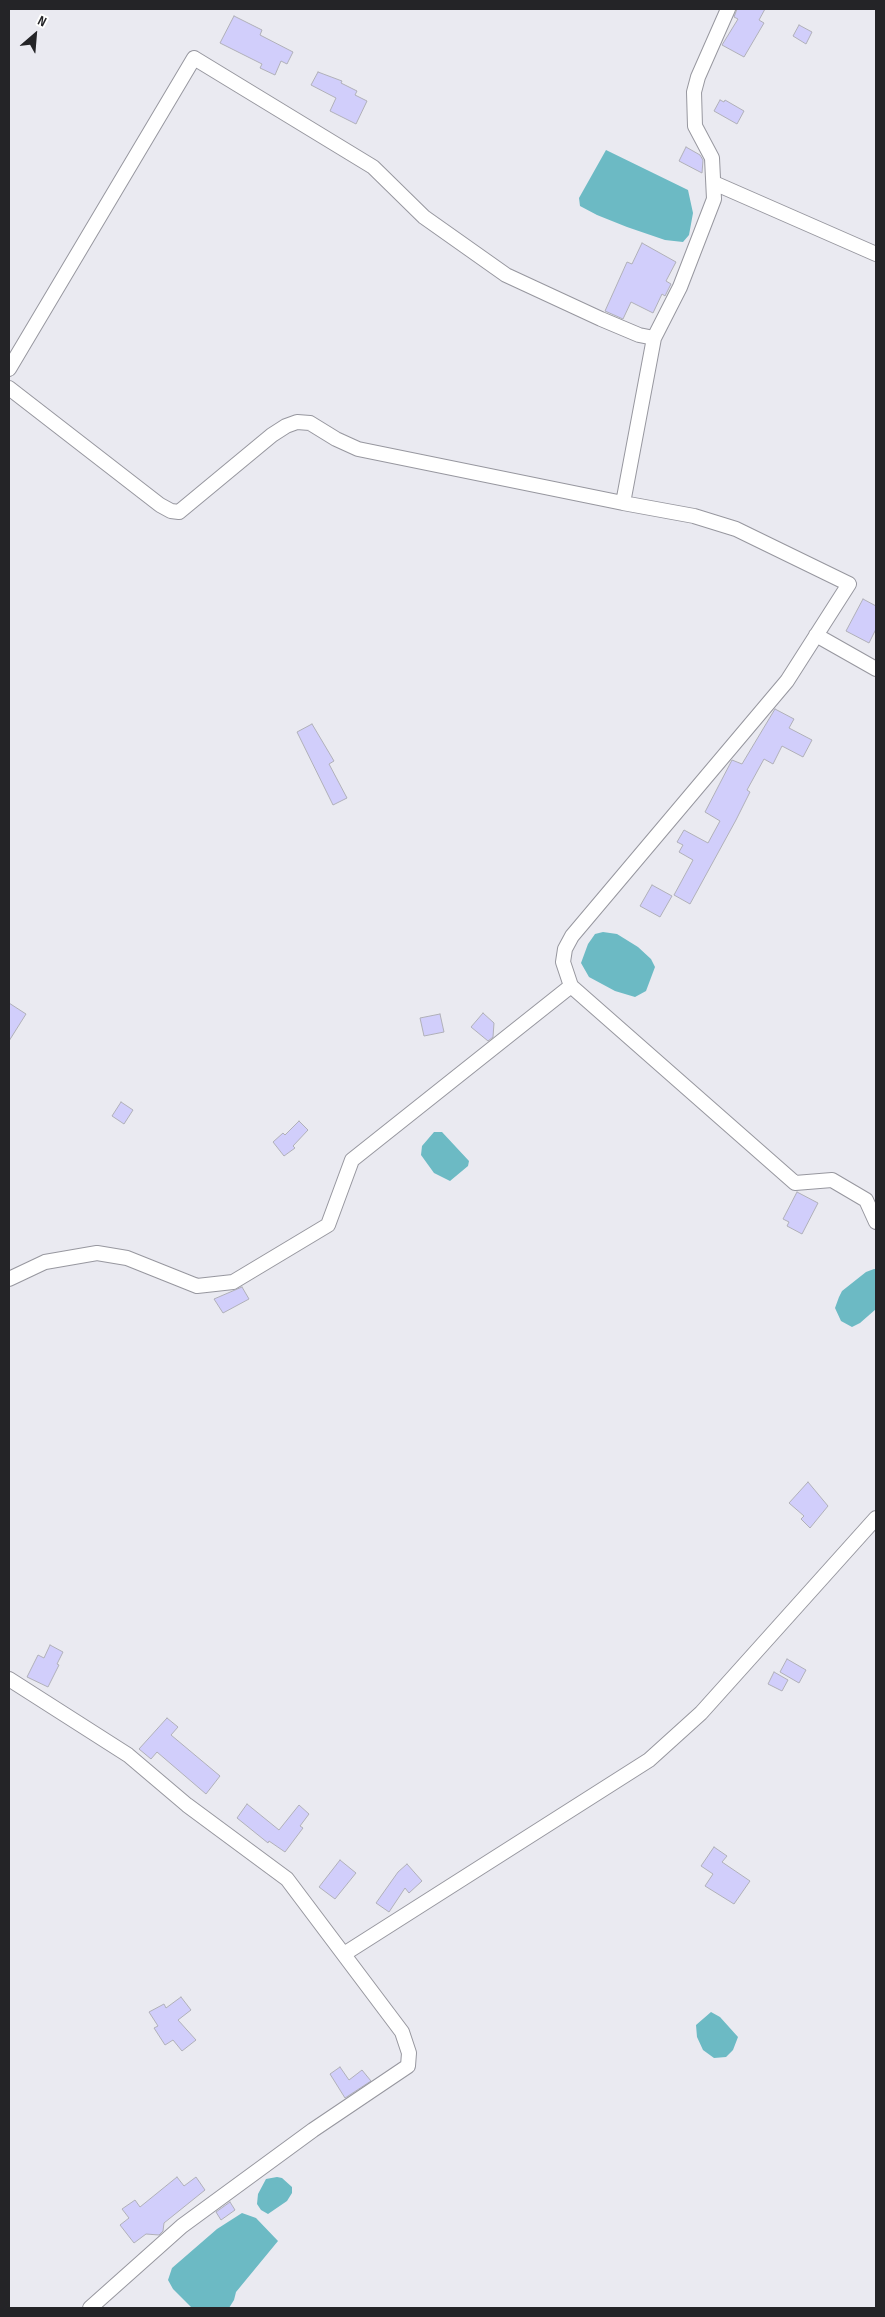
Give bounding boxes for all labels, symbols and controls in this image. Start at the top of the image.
north arrow [10,10,60,60]
text: N [35,12,49,30]

